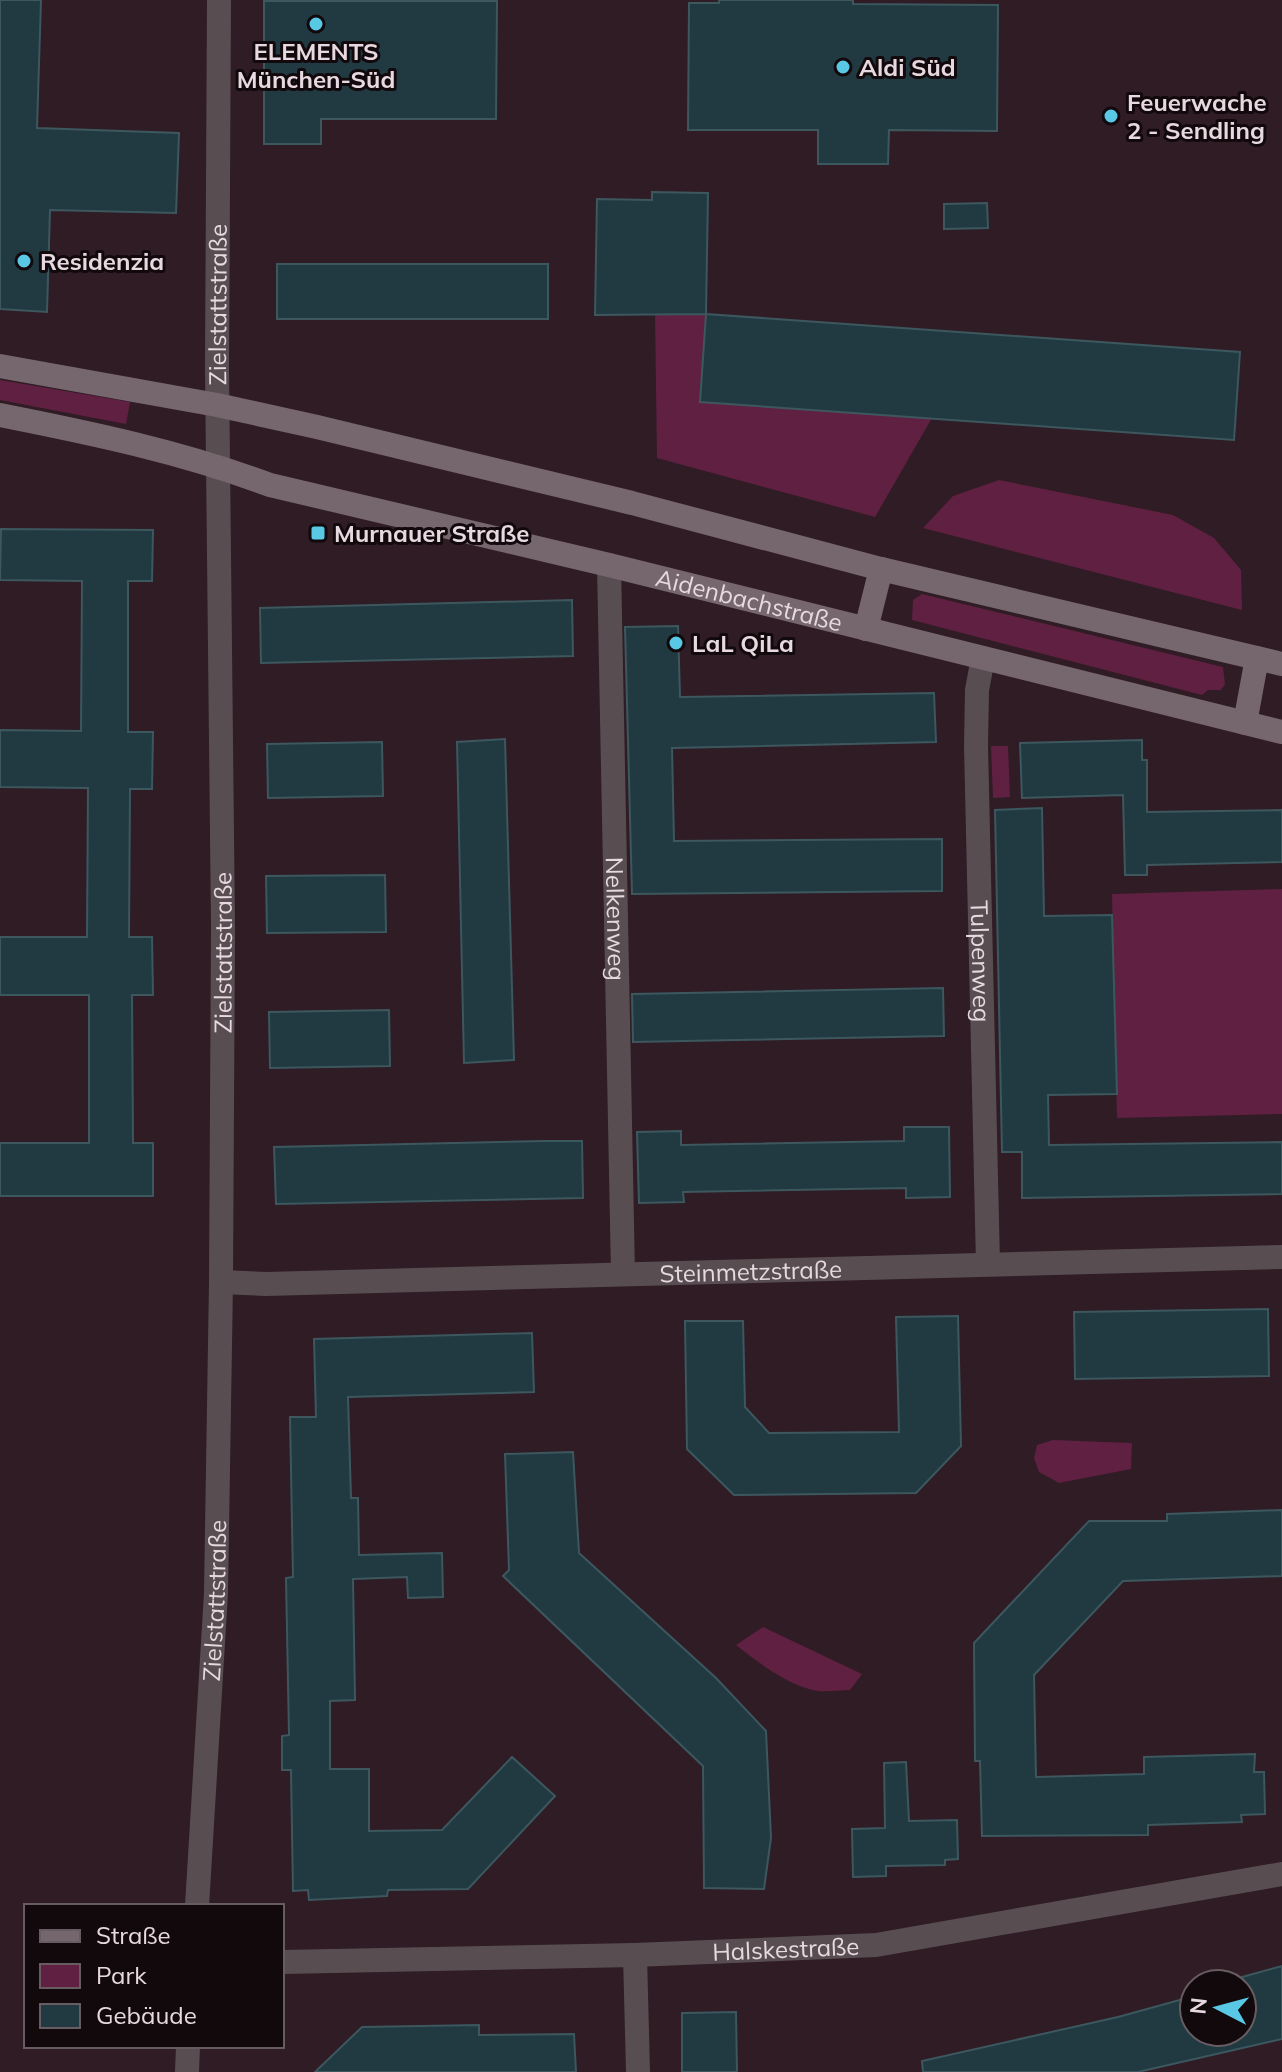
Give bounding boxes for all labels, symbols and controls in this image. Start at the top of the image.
marker: ELEMENTS München-Süd [307,15,325,33]
place label: ELEMENTS München-Süd [237,36,395,94]
place label: Aldi Süd [859,52,956,82]
marker: Aldi Süd [834,58,852,76]
place label: Feuerwache 2 - Sendling [1127,87,1267,145]
marker: Feuerwache 2 - Sendling [1102,107,1120,125]
street label: Zielstattstraße [202,224,233,386]
place label: Residenzia [40,246,164,276]
marker: Residenzia [15,252,33,270]
place label: Murnauer Straße [334,518,529,548]
marker: Murnauer Straße [309,524,327,542]
street label: Aidenbachstraße [653,562,846,637]
place label: LaL QiLa [692,628,794,658]
marker: LaL QiLa [667,634,685,652]
street label: Nelkenweg [600,857,632,981]
street label: Zielstattstraße [207,872,238,1033]
street label: Tulpenweg [965,900,997,1023]
street label: Steinmetzstraße [659,1254,842,1289]
street label: Zielstattstraße [196,1520,232,1682]
legend [24,1904,284,2048]
text: Straße [96,1920,171,1950]
street label: Halskestraße [712,1931,860,1967]
text: Park [96,1960,147,1990]
north arrow [1178,1968,1258,2048]
text: N [1183,1996,1213,2016]
text: Gebäude [96,2000,197,2030]

